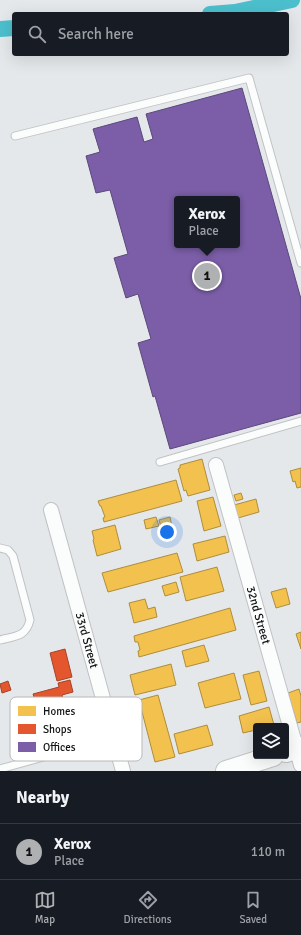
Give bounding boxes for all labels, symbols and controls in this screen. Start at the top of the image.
search box [12,12,289,56]
icon: search [26,23,48,45]
text: Search here [58,25,134,43]
popup [174,196,240,248]
text: Xerox [189,205,226,223]
text: Place [189,223,219,239]
pin: 1 [194,261,220,291]
your location [157,522,177,542]
street label: 32nd Street [243,584,273,646]
street label: 33rd Street [72,611,101,670]
legend [10,697,142,761]
text: Homes [43,705,75,718]
text: Shops [43,723,72,736]
map controls [253,723,289,759]
button: layers [253,723,289,759]
text: Offices [43,741,76,754]
text: Nearby [16,787,69,808]
text: Xerox [54,835,91,853]
text: 1 [25,844,33,860]
text: 110 m [251,844,285,860]
text: Place [54,853,84,869]
tab: Map [34,889,56,926]
tab: Directions [124,889,172,926]
tab: Saved [239,889,267,926]

